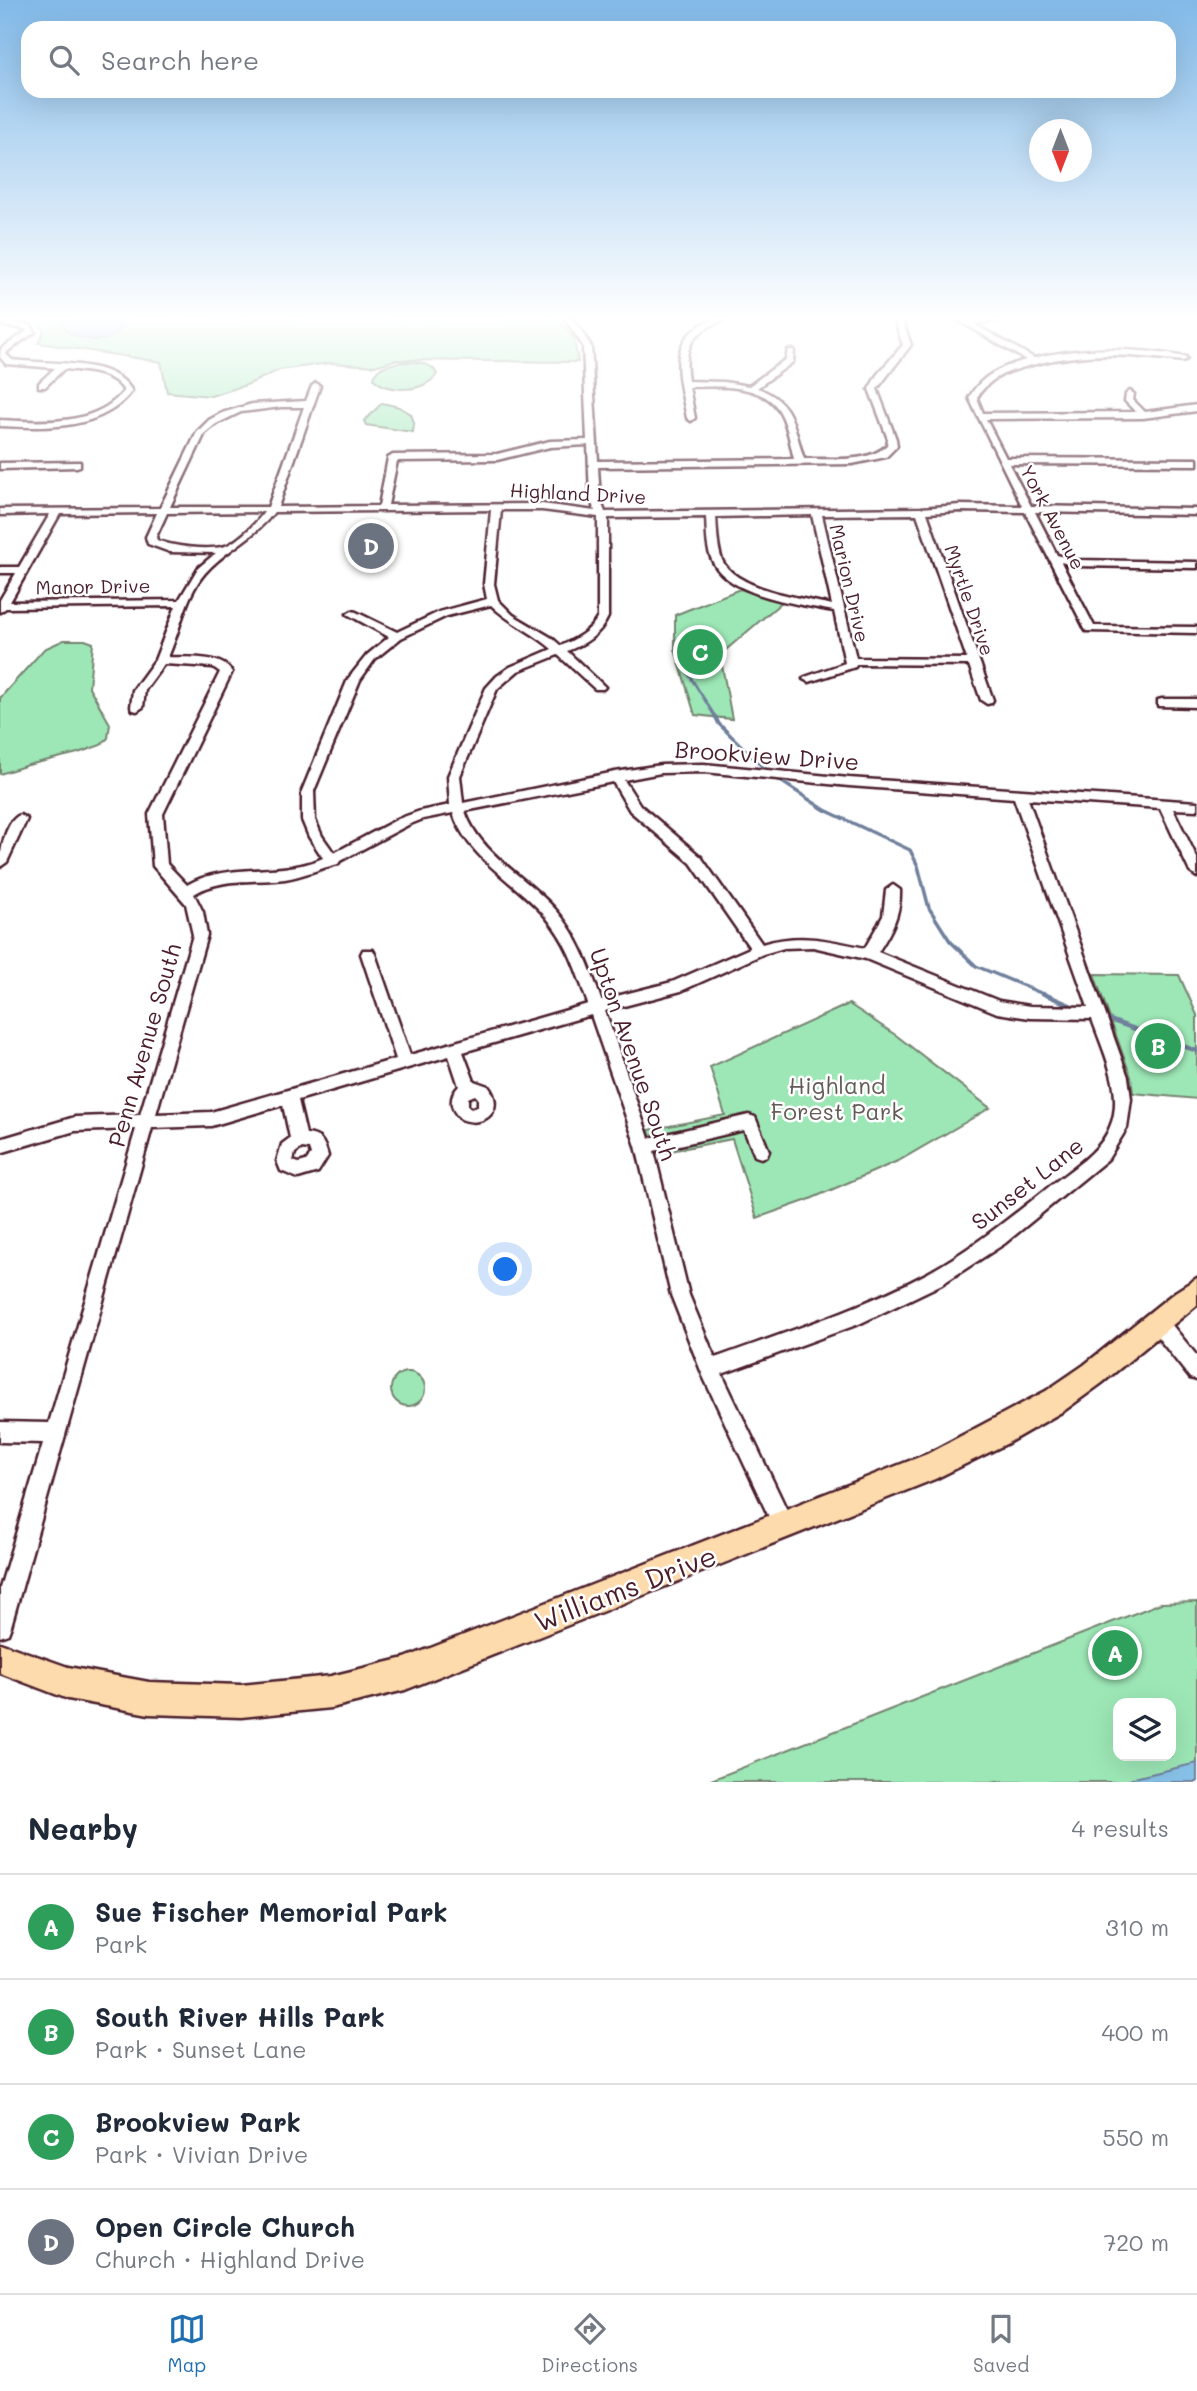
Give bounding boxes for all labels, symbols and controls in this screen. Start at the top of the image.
search box [21,21,1176,98]
icon: search [45,41,83,79]
text: Search here [101,43,259,77]
north arrow [1029,119,1092,182]
street label: York Avenue [1015,460,1091,574]
street label: Highland Drive [509,477,647,509]
pin: D [348,520,394,572]
street label: Marion Drive [824,522,876,644]
street label: Myrtle Drive [939,541,1001,659]
street label: Manor Drive [35,573,151,599]
pin: C [677,626,723,678]
street label: Brookview Drive [674,734,860,776]
street label: Penn Avenue South [101,940,187,1150]
street label: Upton Avenue South [584,944,684,1164]
pin: B [1135,1020,1181,1072]
park label: Highland Forest Park [770,1070,904,1126]
street label: Sunset Lane [965,1130,1089,1236]
your location [488,1252,522,1286]
street label: Williams Drive [529,1537,721,1639]
pin: A [1092,1627,1138,1679]
map controls [1113,1698,1176,1761]
button: layers [1113,1698,1176,1761]
text: Nearby [28,1808,138,1848]
text: 4 results [1072,1813,1169,1843]
text: Sue Fischer Memorial Park [95,1895,448,1929]
text: A [43,1912,59,1942]
text: 310 m [1105,1912,1169,1942]
text: Park [95,1929,147,1959]
text: South River Hills Park [95,2000,385,2034]
text: B [43,2017,59,2047]
text: 400 m [1101,2017,1169,2047]
text: Park · Sunset Lane [95,2034,306,2064]
text: Brookview Park [95,2105,301,2139]
text: C [42,2122,60,2152]
text: 550 m [1102,2122,1169,2152]
text: Park · Vivian Drive [95,2139,308,2169]
text: Open Circle Church [95,2210,355,2244]
text: D [43,2227,59,2257]
text: 720 m [1104,2227,1169,2257]
text: Church · Highland Drive [95,2244,365,2274]
tab: Map [168,2310,206,2377]
tab: Directions [541,2310,638,2377]
tab: Saved [973,2310,1029,2377]

